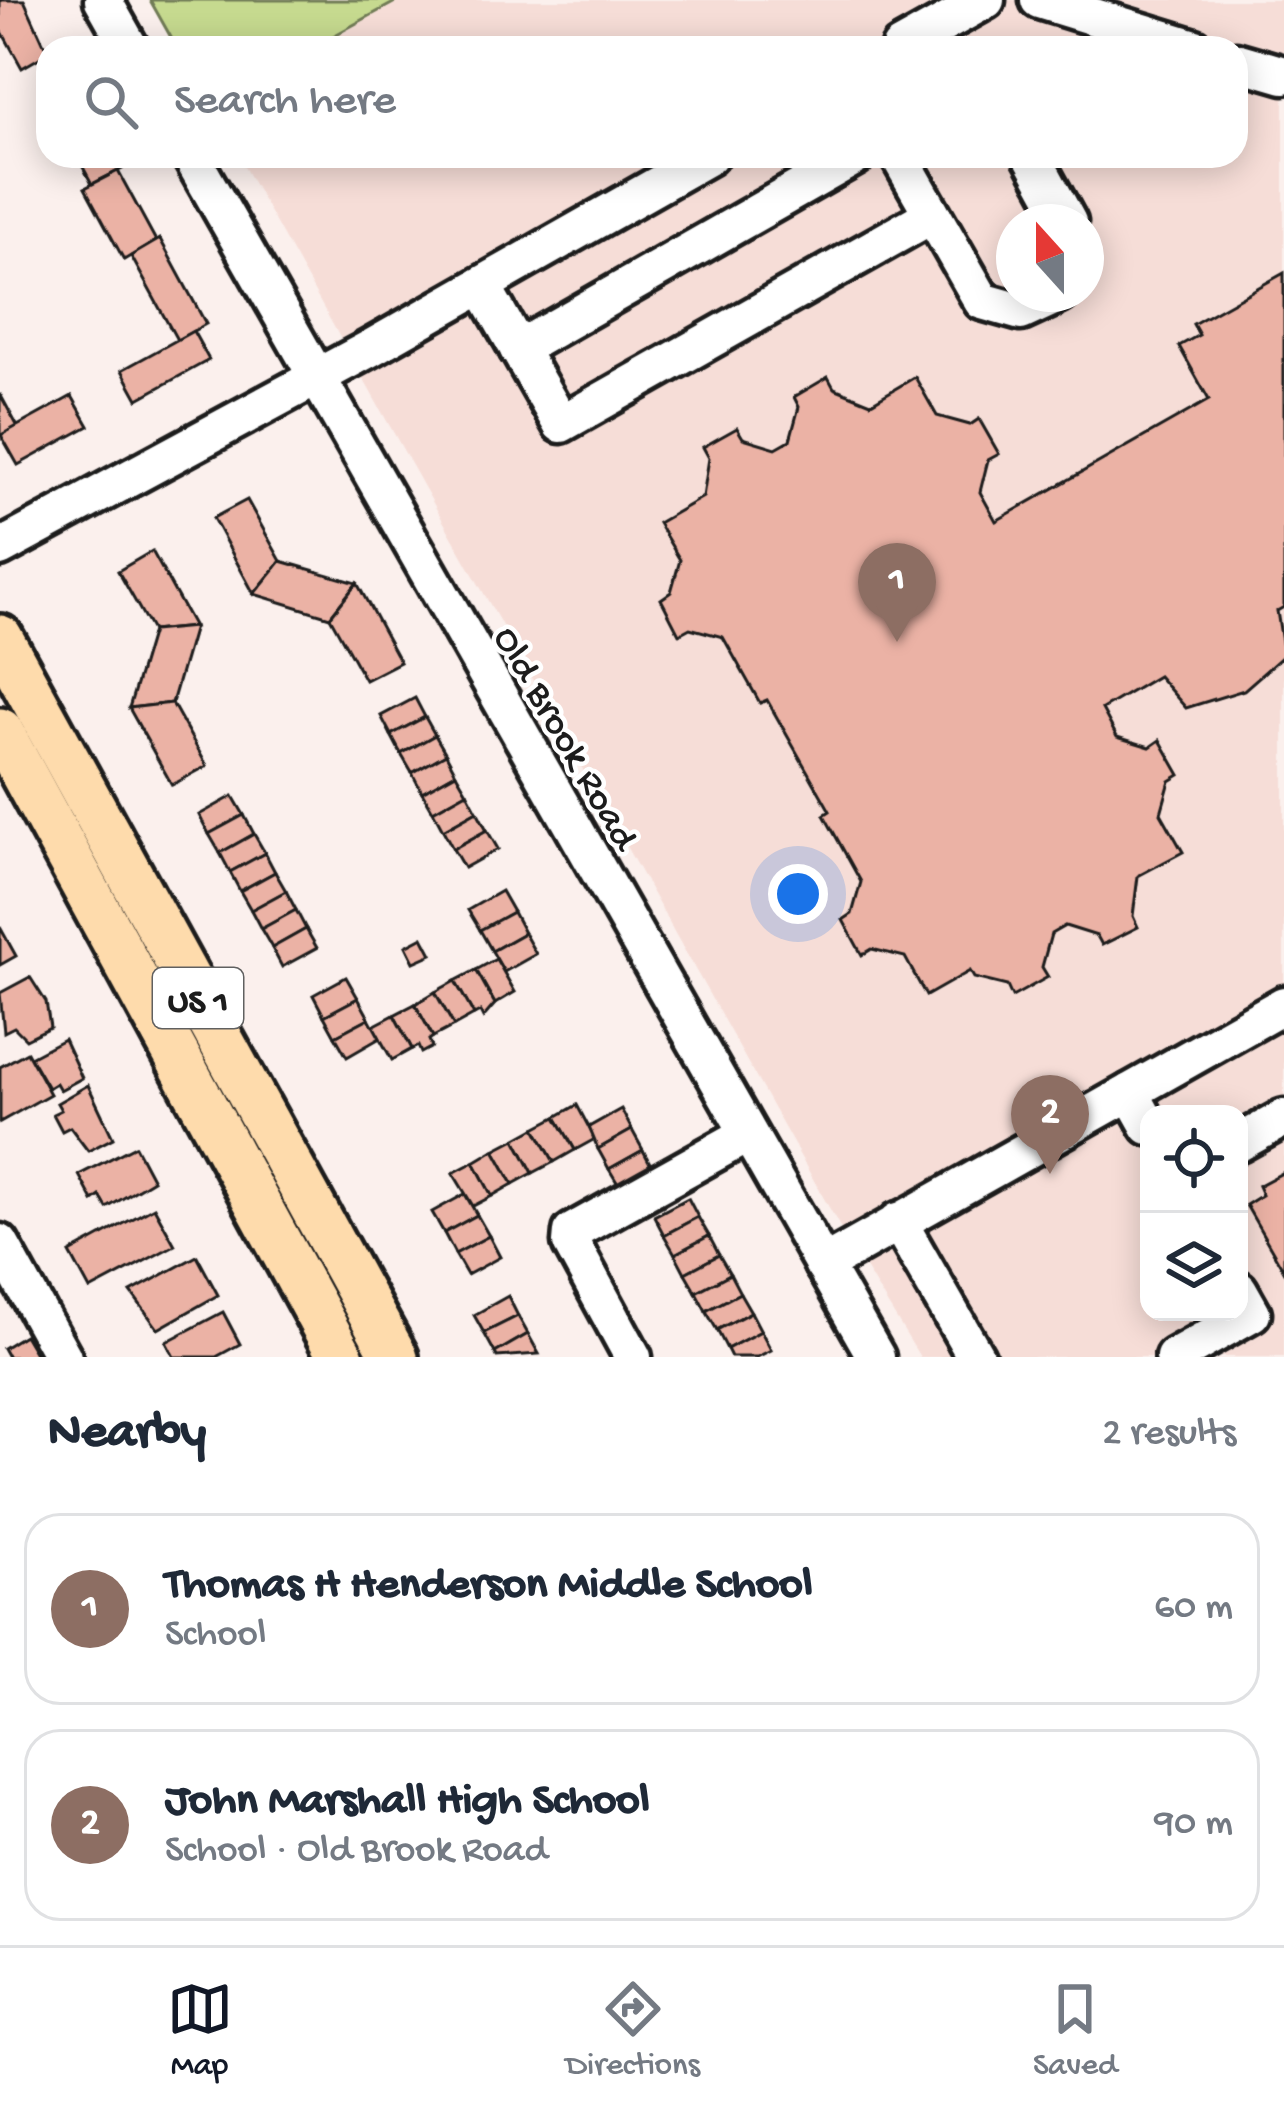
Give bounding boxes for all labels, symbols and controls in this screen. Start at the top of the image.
search box [36,36,1248,168]
icon: search [78,69,144,135]
text: Search here [174,76,396,129]
north arrow [996,204,1104,312]
pin: 1 [858,543,936,642]
street label: Old Brook Road [480,620,647,862]
your location [768,864,828,924]
road number: US 1 [153,968,243,1028]
pin: 2 [1011,1075,1089,1174]
map controls [1140,1105,1248,1321]
button: locate [1140,1105,1248,1213]
button: layers [1140,1213,1248,1321]
text: Nearby [48,1405,206,1465]
text: 2 results [1102,1412,1236,1458]
text: Thomas H Henderson Middle School [165,1560,813,1613]
text: 1 [82,1586,98,1632]
text: 60 m [1154,1586,1233,1632]
text: School [165,1613,266,1659]
text: John Marshall High School [165,1776,650,1829]
text: 2 [80,1802,100,1848]
text: 90 m [1154,1802,1233,1848]
text: School · Old Brook Road [165,1829,547,1875]
tab: Map [167,1976,233,2086]
tab: Directions [566,1976,700,2086]
tab: Saved [1033,1976,1117,2086]

